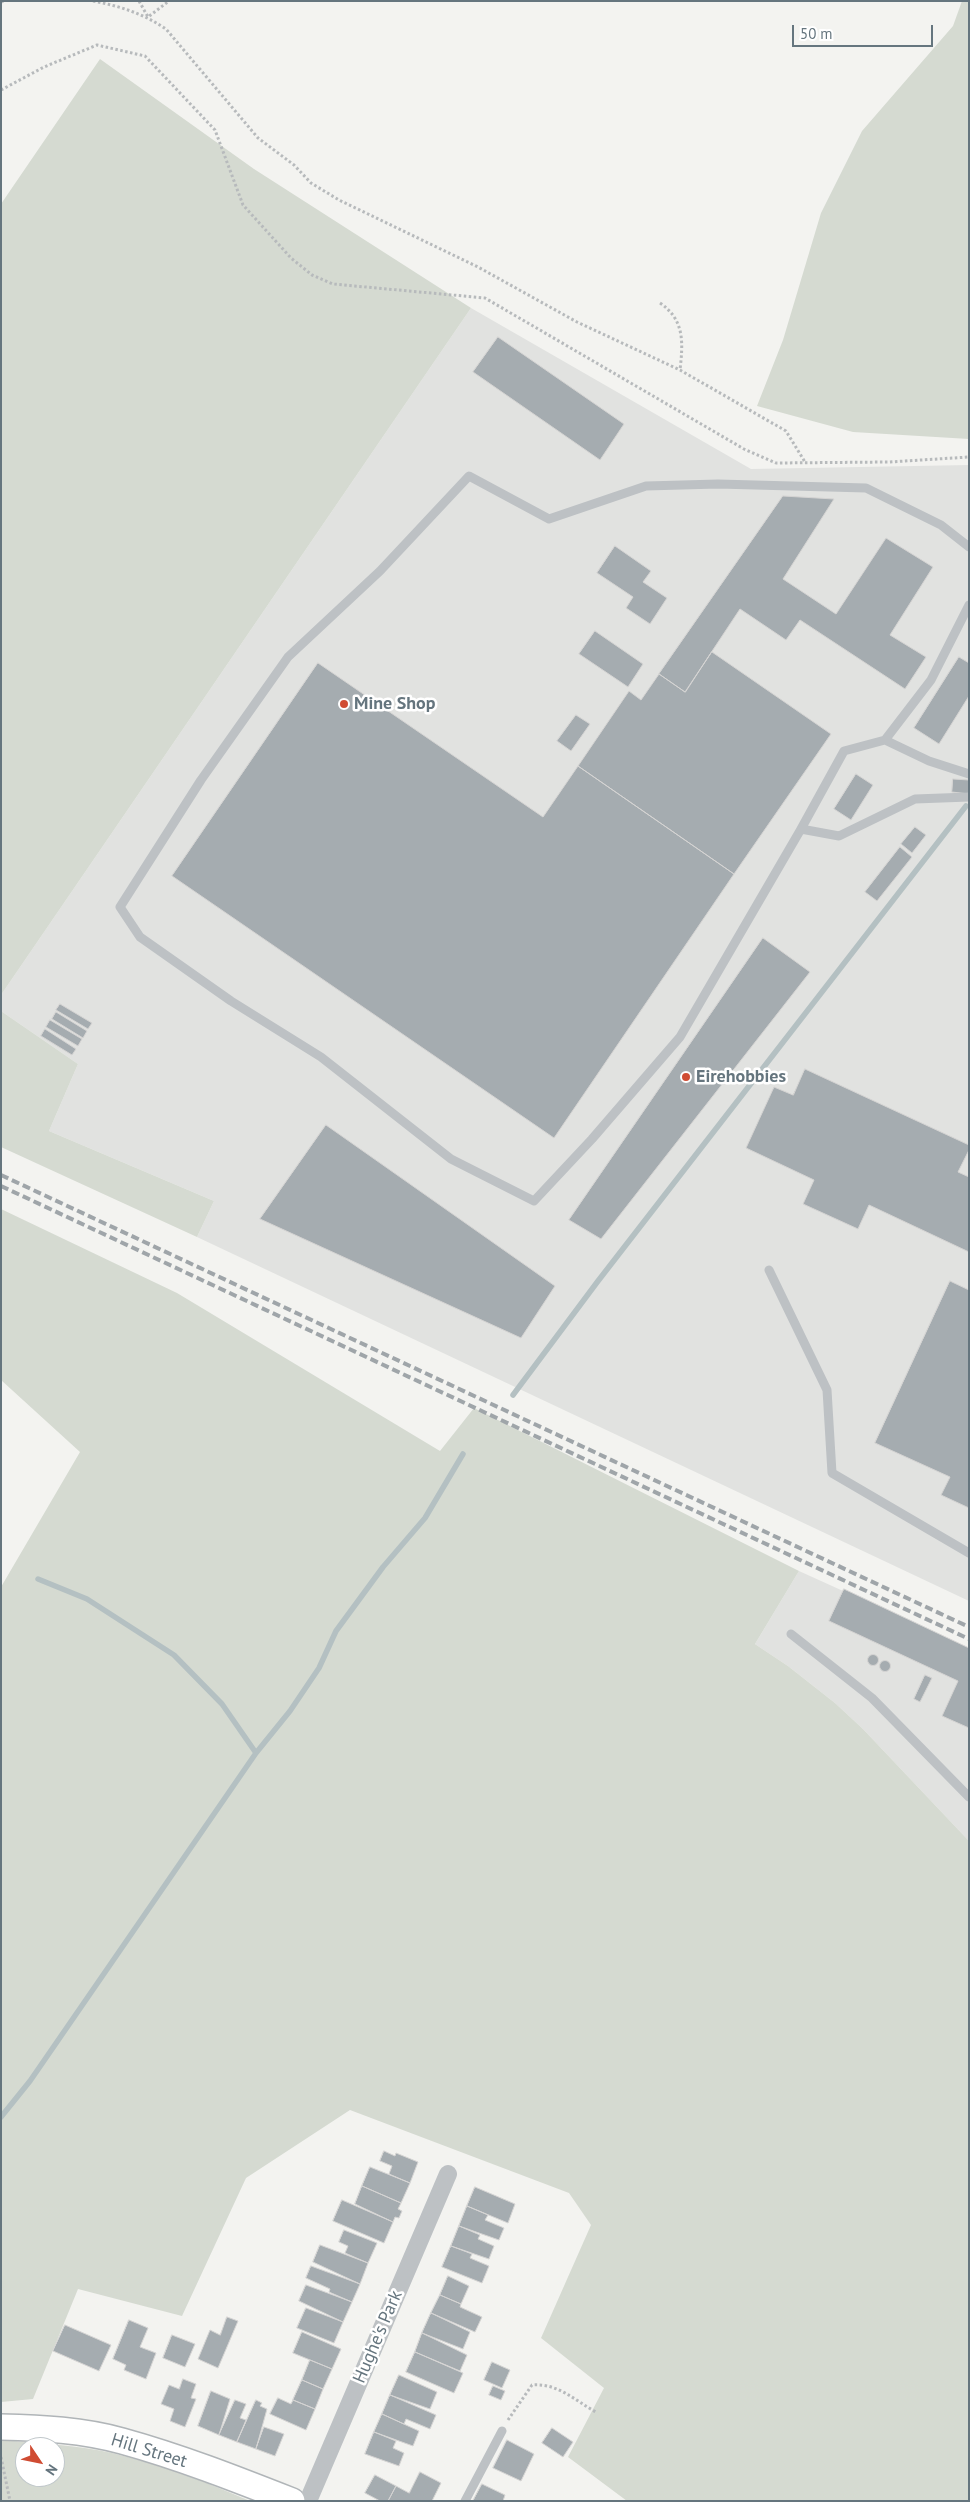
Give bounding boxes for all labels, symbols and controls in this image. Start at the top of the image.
scale bar [795,15,936,47]
text: 50 m [800,24,833,43]
place label: Mine Shop [354,693,435,715]
marker: Mine Shop [338,698,350,710]
place label: Eirehobbies [696,1066,786,1088]
marker: Eirehobbies [680,1071,692,1083]
street label: Hughe's Park [349,2287,407,2387]
street label: Hill Street [108,2429,190,2473]
north arrow [15,2437,65,2487]
text: N [42,2461,62,2479]

